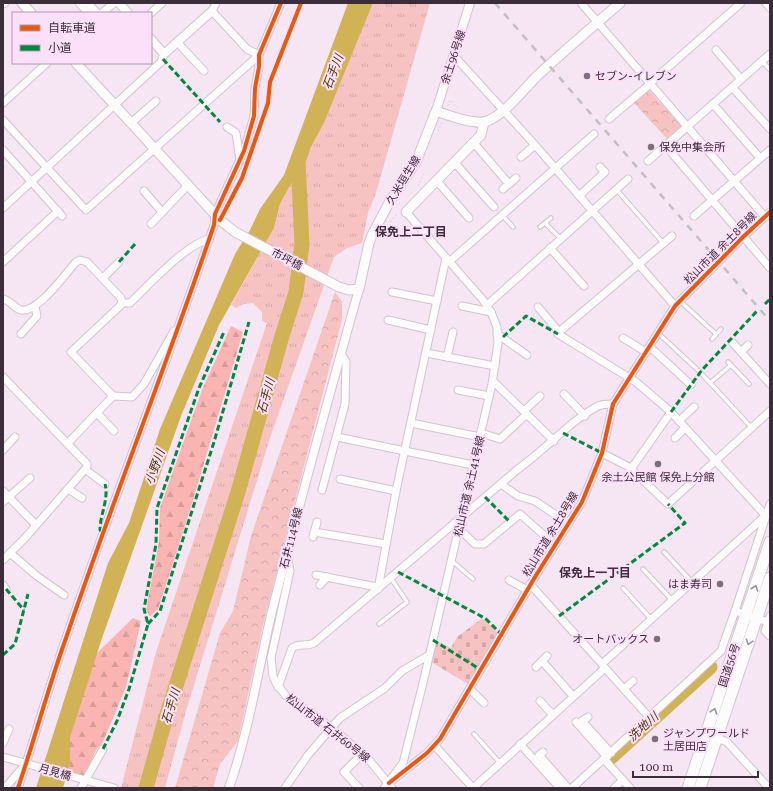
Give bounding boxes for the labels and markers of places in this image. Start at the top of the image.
place label: セブン-イレブン [595,70,677,83]
marker: セブン-イレブン [582,71,592,81]
place label: 保免中集会所 [659,141,726,154]
marker: 保免中集会所 [646,142,656,152]
marker: 余土公民館 保免上分館 [653,459,663,469]
place label: 余土公民館 保免上分館 [602,471,714,484]
place label: はま寿司 [668,578,712,591]
marker: はま寿司 [715,579,725,589]
place label: オートバックス [572,633,649,646]
marker: オートバックス [652,634,662,644]
place label: ジャンプワールド 土居田店 [663,727,750,753]
marker: ジャンプワールド 土居田店 [650,734,660,744]

